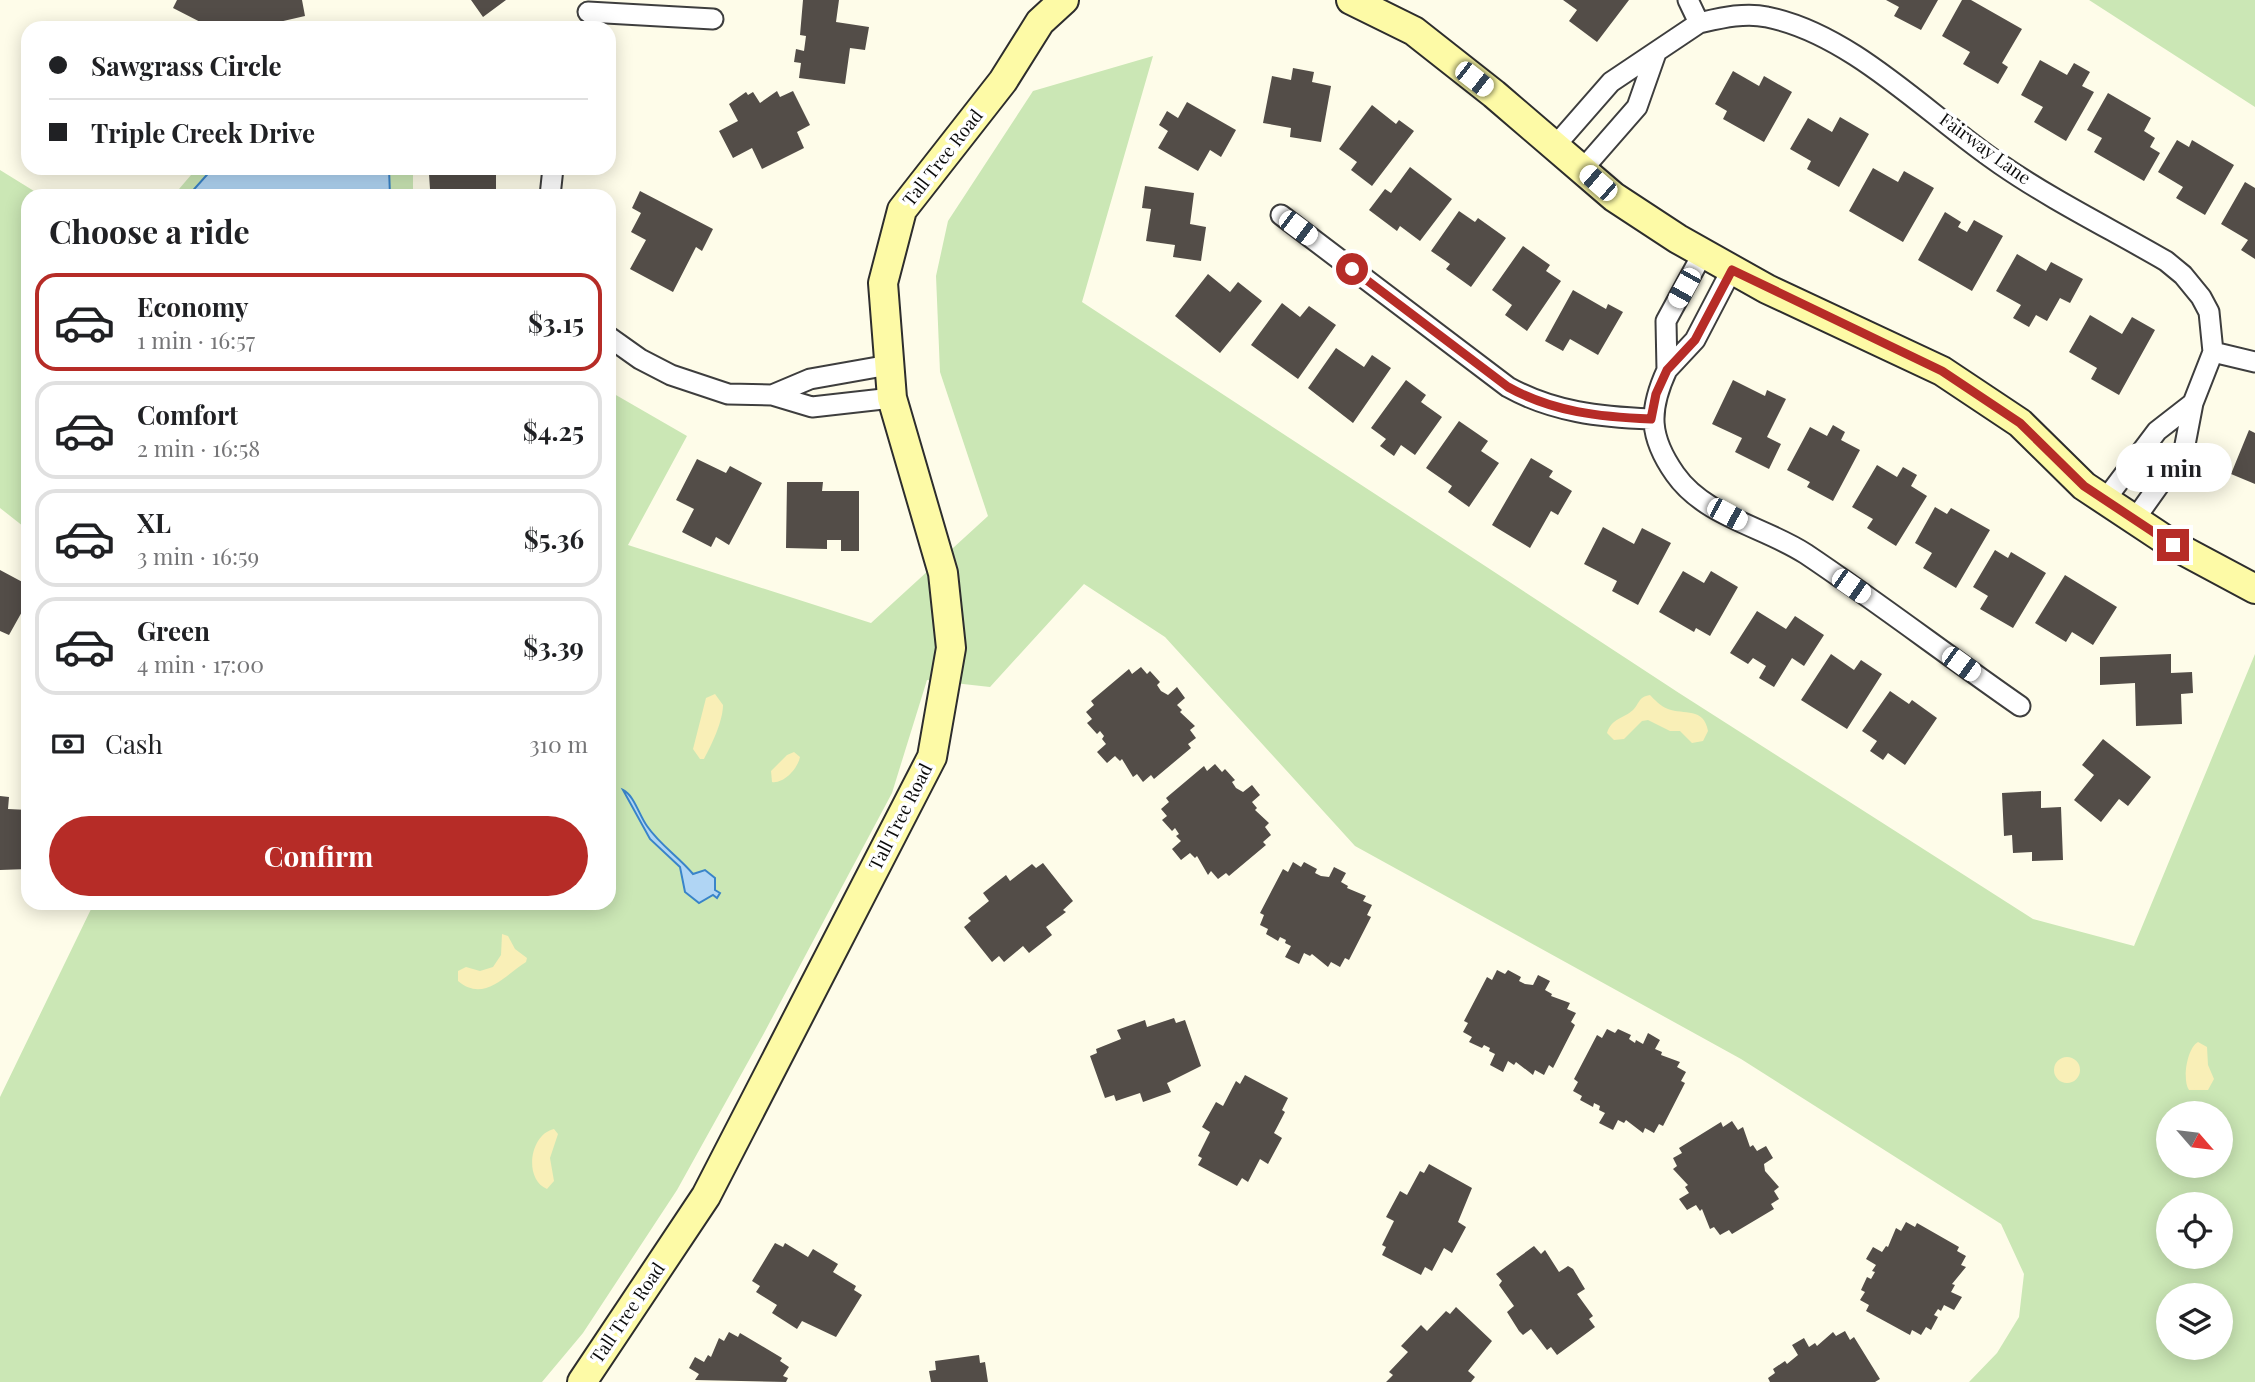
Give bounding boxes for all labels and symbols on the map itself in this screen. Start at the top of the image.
car [1451,58,1498,100]
street label: Tall Tree Road [897,104,988,211]
street label: Fairway Lane [1935,107,2036,189]
car [1576,161,1621,205]
car [1275,207,1322,249]
route start [1336,253,1368,285]
car [1665,265,1704,311]
callout: 1 min [2115,444,2231,492]
car [1704,495,1751,533]
route end [2157,529,2189,561]
car [1828,565,1875,607]
car [1938,643,1985,685]
street label: Tall Tree Road [863,759,938,874]
north arrow [2156,1101,2233,1178]
street label: Tall Tree Road [585,1257,670,1368]

